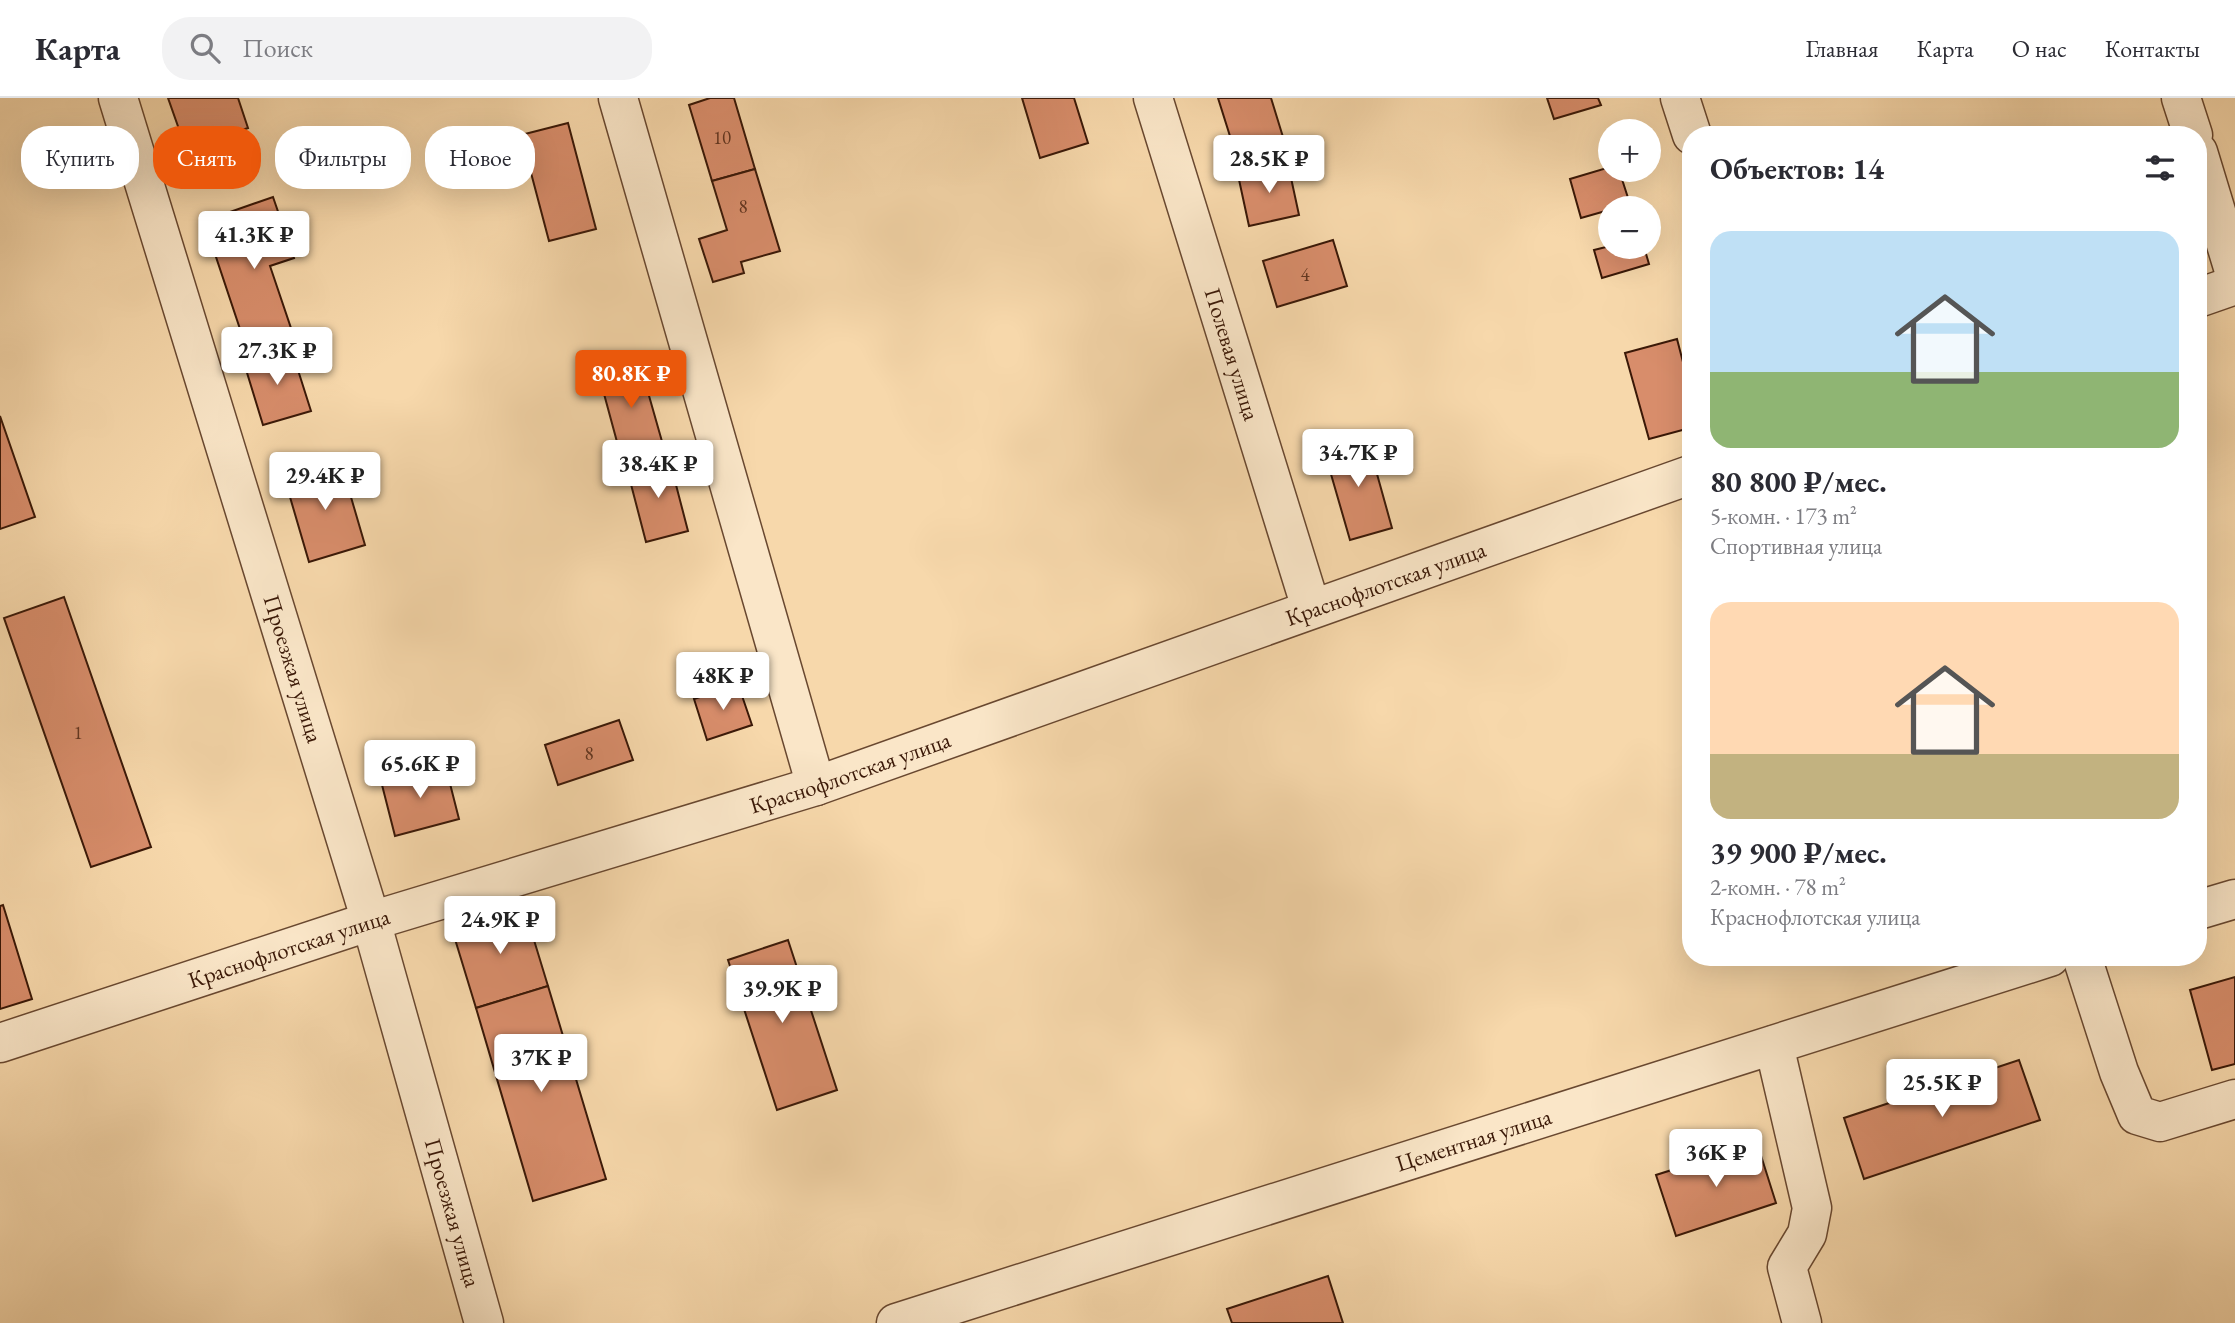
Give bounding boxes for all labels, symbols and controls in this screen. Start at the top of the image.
search box [162,17,652,80]
text: Карта [35,27,120,70]
icon: search [186,29,224,67]
text: Поиск [242,31,313,65]
text: Главная [1805,33,1879,64]
text: Карта [1917,33,1974,64]
text: О нас [2012,33,2067,64]
text: Контакты [2105,33,2200,64]
map controls [1598,119,1661,259]
button: + [1598,119,1661,182]
house number: 10 [713,125,731,150]
chip: Купить [21,126,139,189]
chip: Снять [153,126,261,189]
chip: Фильтры [275,126,411,189]
chip: Новое [425,126,535,189]
pin: 28.5K ₽ [1204,136,1334,195]
text: 28.5K ₽ [1229,143,1309,173]
text: Объектов: 14 [1710,149,1884,188]
icon: filters [2141,149,2179,187]
house number: 8 [738,194,748,219]
button: − [1598,196,1661,259]
pin: 41.3K ₽ [189,212,319,271]
text: 41.3K ₽ [214,219,294,249]
house number: 4 [1300,262,1310,287]
icon: home [1882,276,2008,402]
street label: Полевая улица [1198,284,1267,425]
pin: 27.3K ₽ [212,328,342,387]
text: 27.3K ₽ [237,335,317,365]
pin: 80.8K ₽ [566,350,696,410]
text: 80.8K ₽ [591,358,671,388]
pin: 34.7K ₽ [1293,430,1423,489]
text: 34.7K ₽ [1318,437,1398,467]
pin: 38.4K ₽ [593,440,723,500]
text: 38.4K ₽ [618,448,698,478]
pin: 29.4K ₽ [260,452,390,512]
text: 29.4K ₽ [285,460,365,490]
text: 80 800 ₽/мес. [1710,462,1887,501]
text: 5-комн. · 173 m² [1710,501,1857,531]
text: Спортивная улица [1710,531,1882,561]
street label: Краснофлотская улица [1281,534,1490,633]
street label: Проезжая улица [257,591,331,747]
icon: home [1882,647,2008,773]
pin: 48K ₽ [674,652,772,712]
text: 48K ₽ [692,660,754,690]
house number: 1 [73,720,83,745]
street label: Краснофлотская улица [746,724,955,820]
pin: 65.6K ₽ [355,740,485,800]
house number: 8 [584,741,594,766]
text: 65.6K ₽ [380,748,460,778]
text: 39 900 ₽/мес. [1710,833,1887,872]
text: 2-комн. · 78 m² [1710,872,1846,902]
pin: 24.9K ₽ [435,896,565,956]
street label: Краснофлотская улица [184,901,394,995]
text: Краснофлотская улица [1710,902,1920,932]
text: 24.9K ₽ [460,904,540,934]
pin: 39.9K ₽ [717,965,847,1025]
text: 39.9K ₽ [742,973,822,1003]
pin: 37K ₽ [492,1034,590,1094]
text: 37K ₽ [510,1042,572,1072]
pin: 25.5K ₽ [1877,1060,2007,1119]
text: 25.5K ₽ [1902,1067,1982,1097]
street label: Цементная улица [1392,1101,1556,1178]
pin: 36K ₽ [1667,1130,1765,1189]
street label: Проезжая улица [418,1135,488,1291]
text: 36K ₽ [1685,1137,1747,1167]

